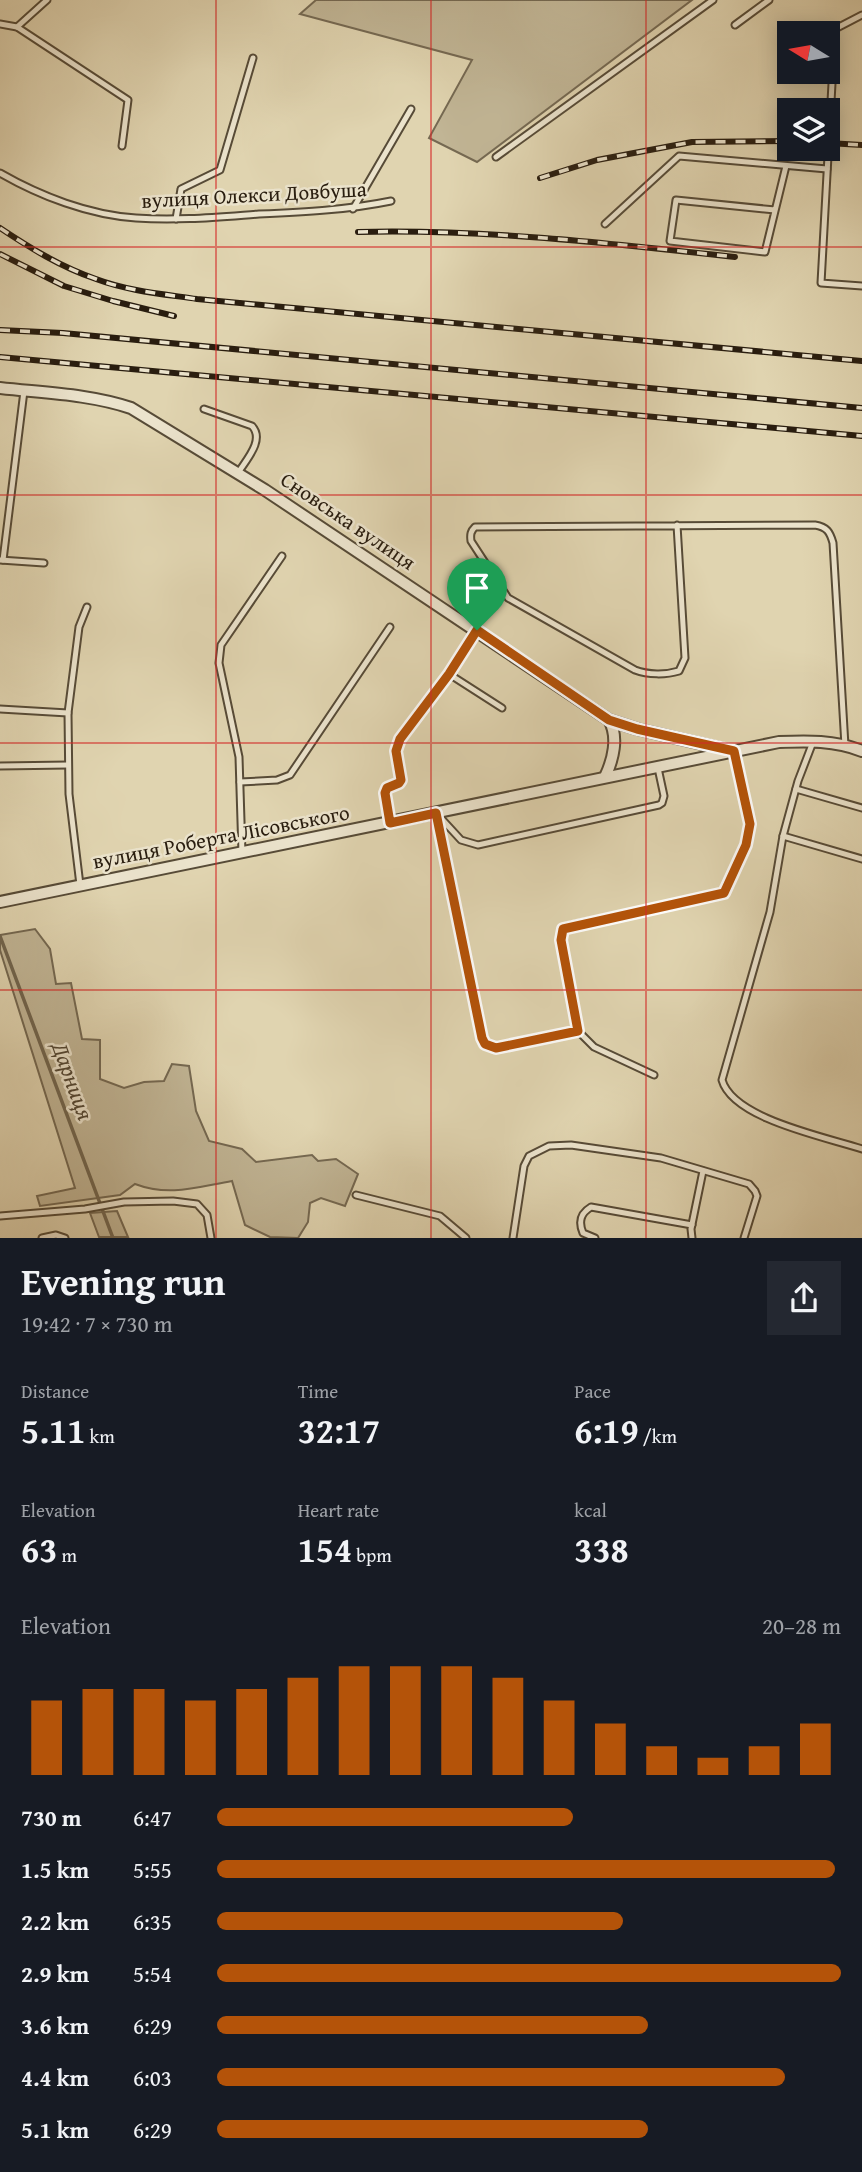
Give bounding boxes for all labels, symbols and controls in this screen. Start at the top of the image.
north arrow [777,21,840,84]
map controls [777,21,840,161]
button: layers [777,98,840,161]
street label: вулиця Олекси Довбуша [141,173,367,216]
street label: Сновська вулиця [275,464,422,578]
pin [447,558,507,630]
icon: arrive [458,569,496,607]
street label: вулиця Роберта Лісовського [90,796,352,877]
water label: Дарниця [43,1035,103,1125]
text: Evening run [21,1253,225,1309]
button: share [767,1261,841,1335]
text: 19:42 · 7 × 730 m [21,1307,173,1340]
text: Distance [21,1377,89,1405]
text: Time [298,1377,338,1405]
text: Pace [574,1377,611,1405]
text: 5.11 [21,1405,85,1456]
text: 32:17 [298,1405,380,1456]
text: 6:19 [574,1405,639,1456]
text: km [85,1422,115,1450]
text: /km [639,1422,677,1450]
text: Elevation [21,1496,95,1524]
text: Heart rate [298,1496,379,1524]
text: kcal [574,1496,607,1524]
text: 63 [21,1524,57,1575]
text: 154 [298,1524,352,1575]
text: 338 [574,1524,629,1575]
text: m [57,1541,77,1569]
text: bpm [352,1541,392,1569]
text: Elevation [21,1609,111,1642]
text: 20–28 m [762,1609,841,1642]
text: 730 m [21,1801,82,1834]
text: 6:47 [133,1801,172,1834]
text: 1.5 km [21,1853,89,1886]
text: 5:55 [133,1853,172,1886]
text: 2.2 km [21,1905,89,1938]
text: 6:35 [133,1905,172,1938]
text: 2.9 km [21,1957,89,1990]
text: 5:54 [133,1957,172,1990]
text: 3.6 km [21,2009,89,2042]
text: 6:29 [133,2009,172,2042]
text: 4.4 km [21,2061,89,2094]
text: 6:03 [133,2061,172,2094]
text: 5.1 km [21,2113,89,2146]
text: 6:29 [133,2113,172,2146]

